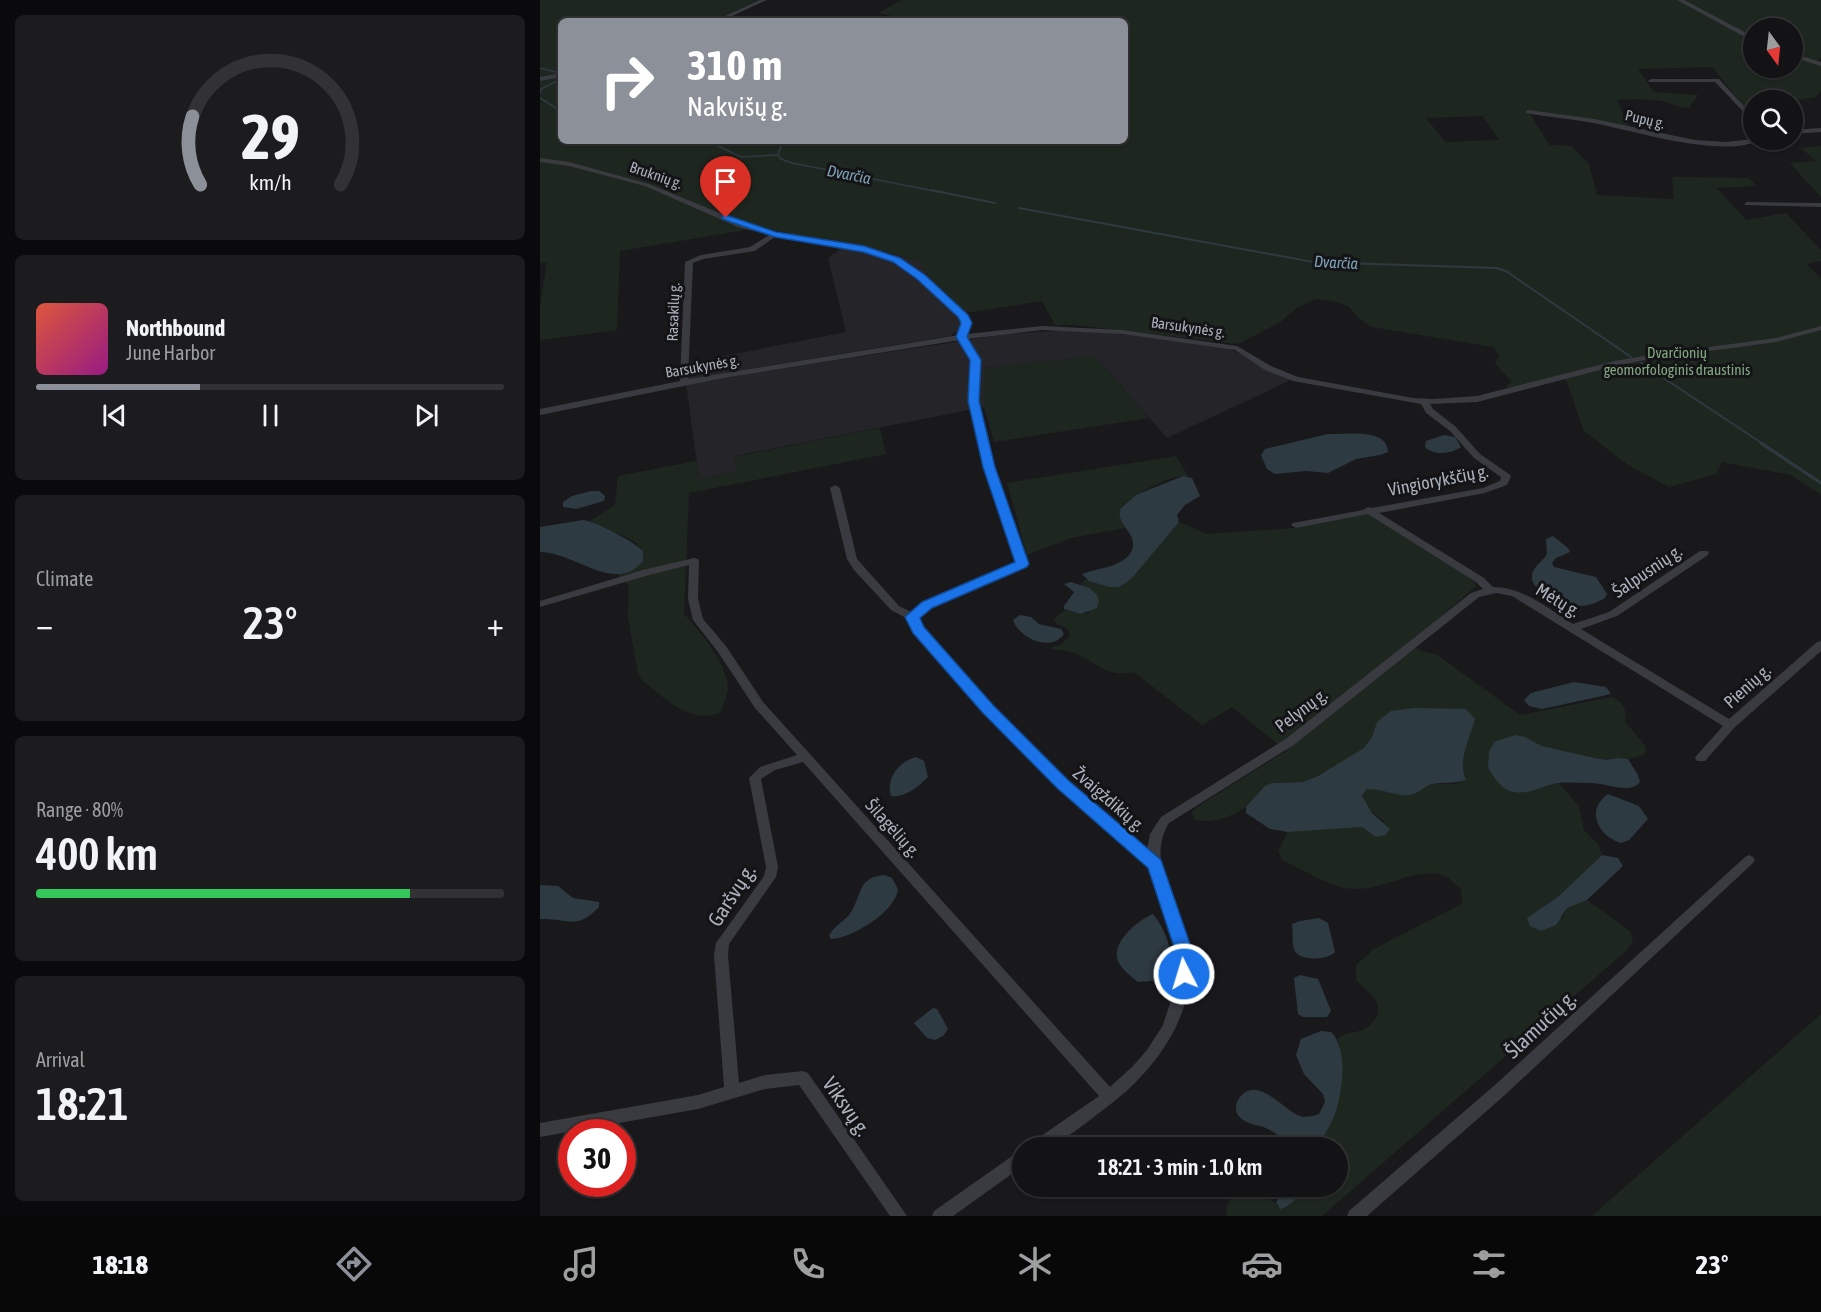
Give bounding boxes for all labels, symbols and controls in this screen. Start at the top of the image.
north arrow [1743,18,1803,78]
map controls [1743,18,1803,150]
text: 310 m [687,41,782,89]
icon: right [588,42,666,120]
button: search [1743,90,1803,150]
text: Nakvišų g. [687,91,787,122]
text: 29 [241,101,299,172]
street label: Pupų g. [1624,106,1667,132]
pin [700,156,751,218]
street label: Bruknių g. [627,158,685,192]
water label: Dvarčia [826,161,873,187]
icon: arrive [709,165,742,198]
text: km/h [249,170,291,195]
water label: Dvarčia [1313,252,1359,272]
street label: Rasakilų g. [663,282,683,342]
street label: Barsukynės g. [1150,313,1226,341]
text: Northbound [126,315,225,341]
text: June Harbor [126,341,215,364]
park label: Dvarčionių geomorfologinis draustinis [1604,344,1750,378]
street label: Barsukynės g. [664,351,740,381]
icon: previous [98,399,131,432]
icon: pause [254,399,287,432]
icon: next [410,399,443,432]
street label: Vingiorykščių g. [1386,460,1490,500]
street label: Šalpusnių g. [1608,540,1686,602]
text: Climate [36,567,93,590]
street label: Mėtų g. [1532,579,1584,621]
text: 23° [243,597,297,649]
text: − [36,605,53,643]
text: + [487,605,504,643]
street label: Pienių g. [1719,660,1775,712]
street label: Pelynų g. [1271,684,1331,736]
street label: Žvaigždikių g. [1069,762,1149,836]
street label: Šilagėlių g. [861,794,925,862]
text: Range · 80% [36,798,123,821]
text: 400 km [36,828,158,880]
street label: Garšvų g. [702,860,760,930]
position arrow [1152,942,1216,1006]
street label: Šlamučių g. [1500,985,1580,1063]
text: Arrival [36,1048,85,1071]
street label: Viksvų g. [818,1072,876,1140]
text: 18:21 [36,1078,129,1130]
speed limit sign: 30 [558,1119,636,1197]
text: 18:21 · 3 min · 1.0 km [1098,1154,1262,1180]
icon: directions [333,1243,375,1285]
icon: music [560,1243,602,1285]
icon: phone [787,1243,829,1285]
icon: climate [1014,1243,1056,1285]
icon: car [1241,1243,1283,1285]
icon: filters [1468,1243,1510,1285]
text: 18:18 [93,1249,148,1280]
text: 23° [1696,1249,1728,1280]

